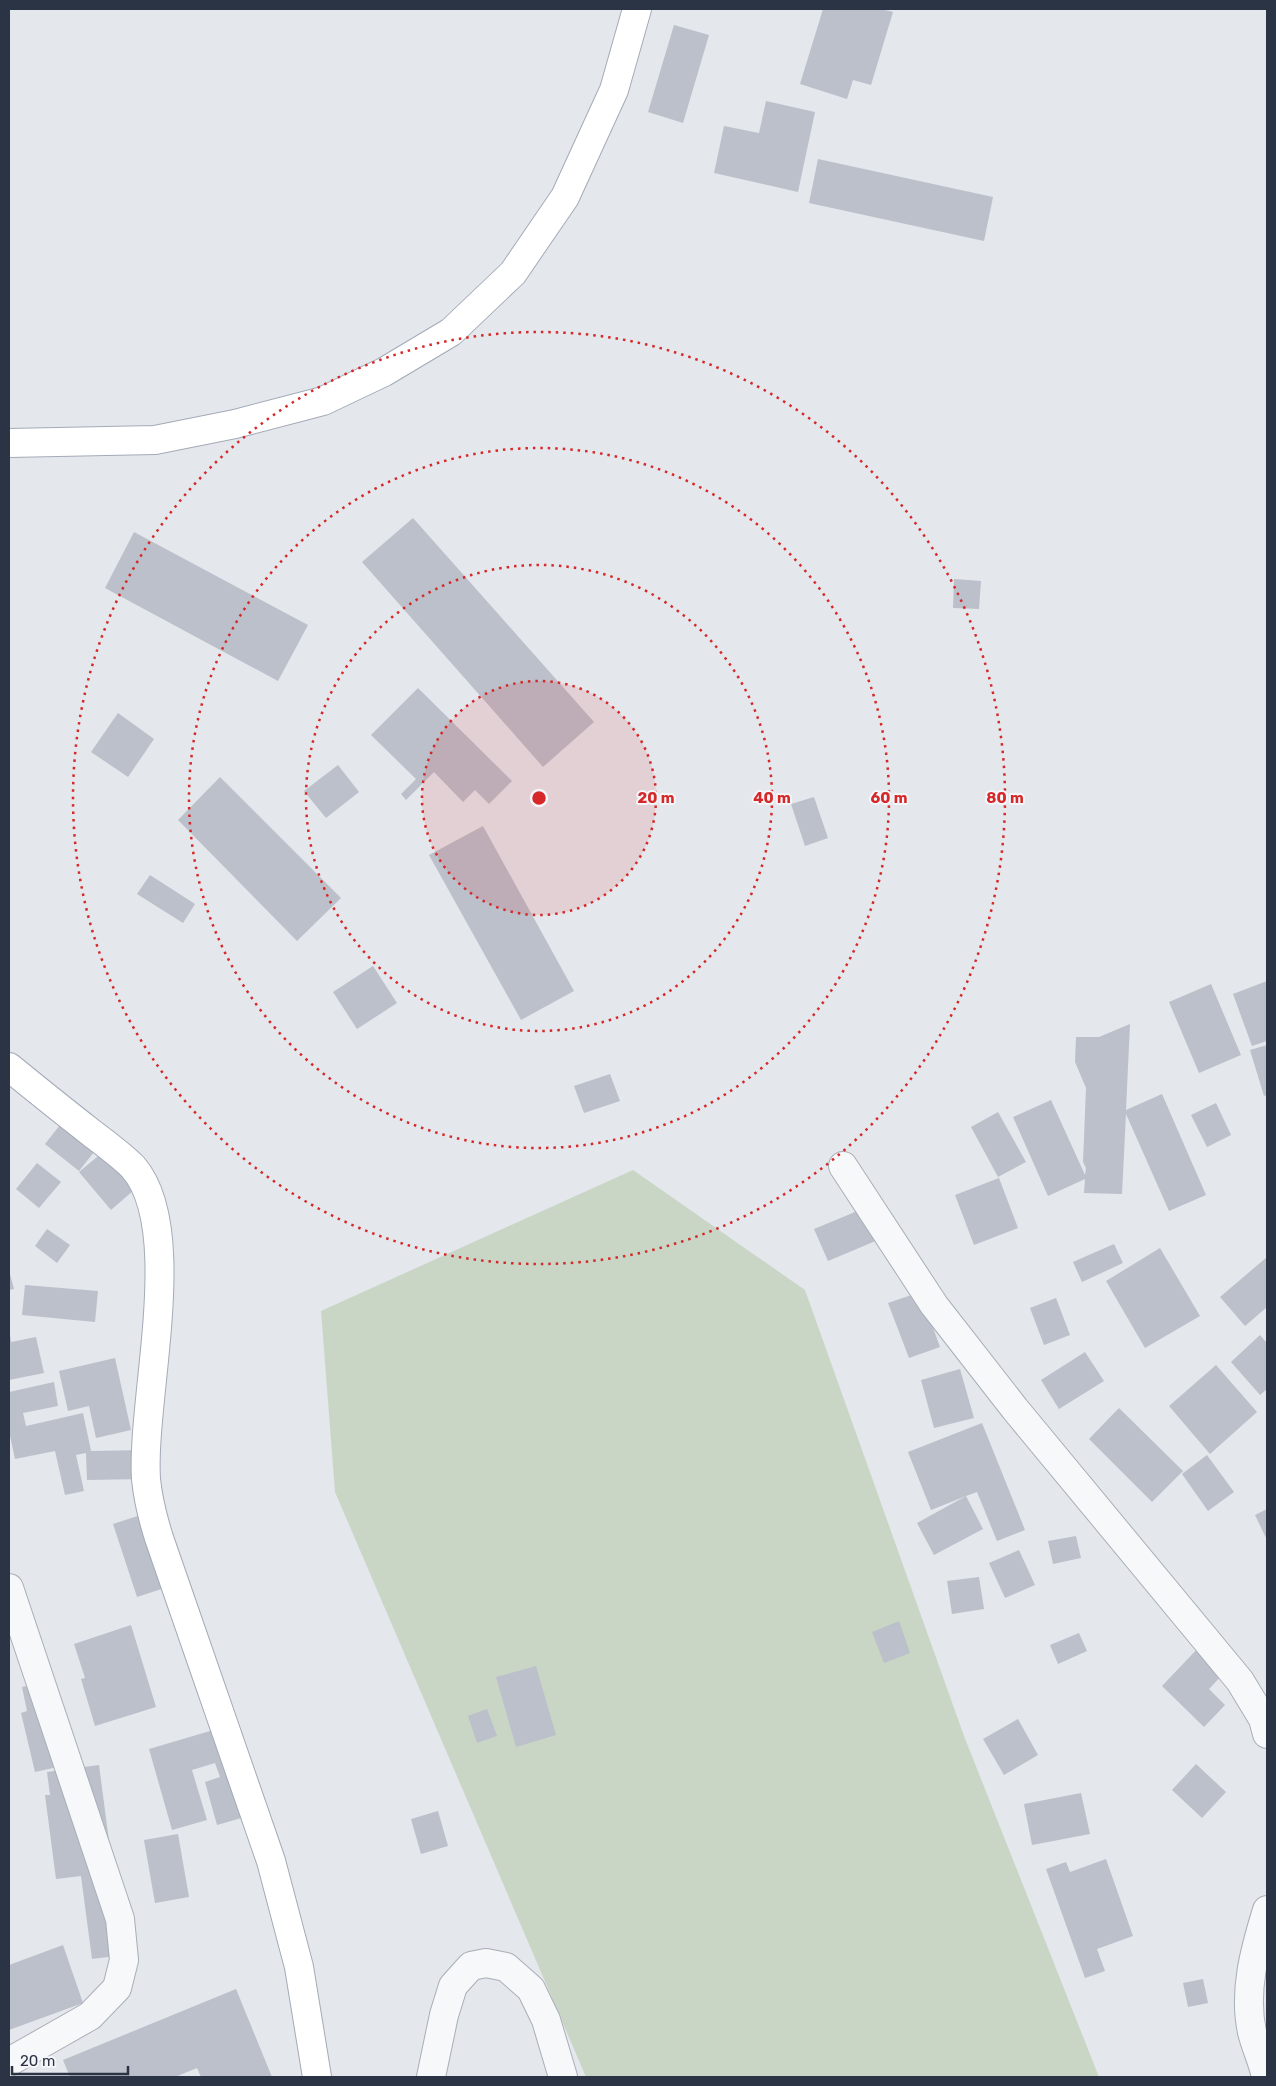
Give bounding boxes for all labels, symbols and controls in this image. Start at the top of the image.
centre of rings [530,789,548,807]
text: 20 m [638,789,674,807]
text: 40 m [753,789,791,807]
text: 60 m [871,789,907,807]
text: 80 m [986,789,1024,807]
scale bar [12,2044,129,2076]
text: 20 m [20,2052,55,2070]

